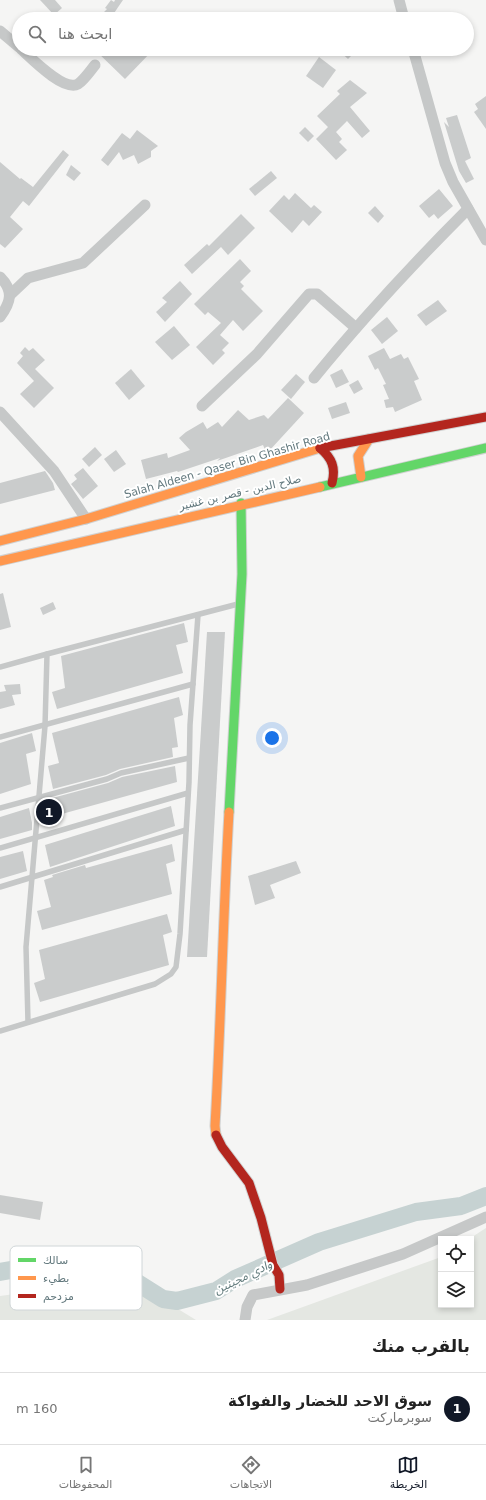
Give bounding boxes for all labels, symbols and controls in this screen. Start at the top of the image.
search box [12,12,474,56]
icon: search [26,23,48,45]
text: ابحث هنا [58,25,113,43]
street label: Salah Aldeen - Qaser Bin Ghashir Road [123,430,332,501]
street label: صلاح الدين - قصر بن غشير [177,472,303,513]
your location [262,728,282,748]
pin: 1 [36,797,62,827]
map controls [438,1236,474,1308]
button: locate [438,1236,474,1272]
legend [10,1246,142,1310]
text: سالك [43,1254,68,1267]
water label: وادي مجينين [212,1257,276,1300]
text: بطيء [43,1272,69,1285]
button: layers [438,1272,474,1308]
text: مزدحم [43,1290,74,1303]
text: بالقرب منك [372,1336,470,1356]
text: سوق الاحد للخضار والفواكة [228,1392,432,1410]
text: 160 m [16,1401,58,1416]
text: 1 [452,1401,462,1416]
text: سوبرماركت [367,1410,432,1425]
tab: المحفوظات [59,1454,112,1491]
tab: الاتجاهات [230,1454,272,1491]
tab: الخريطة [390,1454,427,1491]

